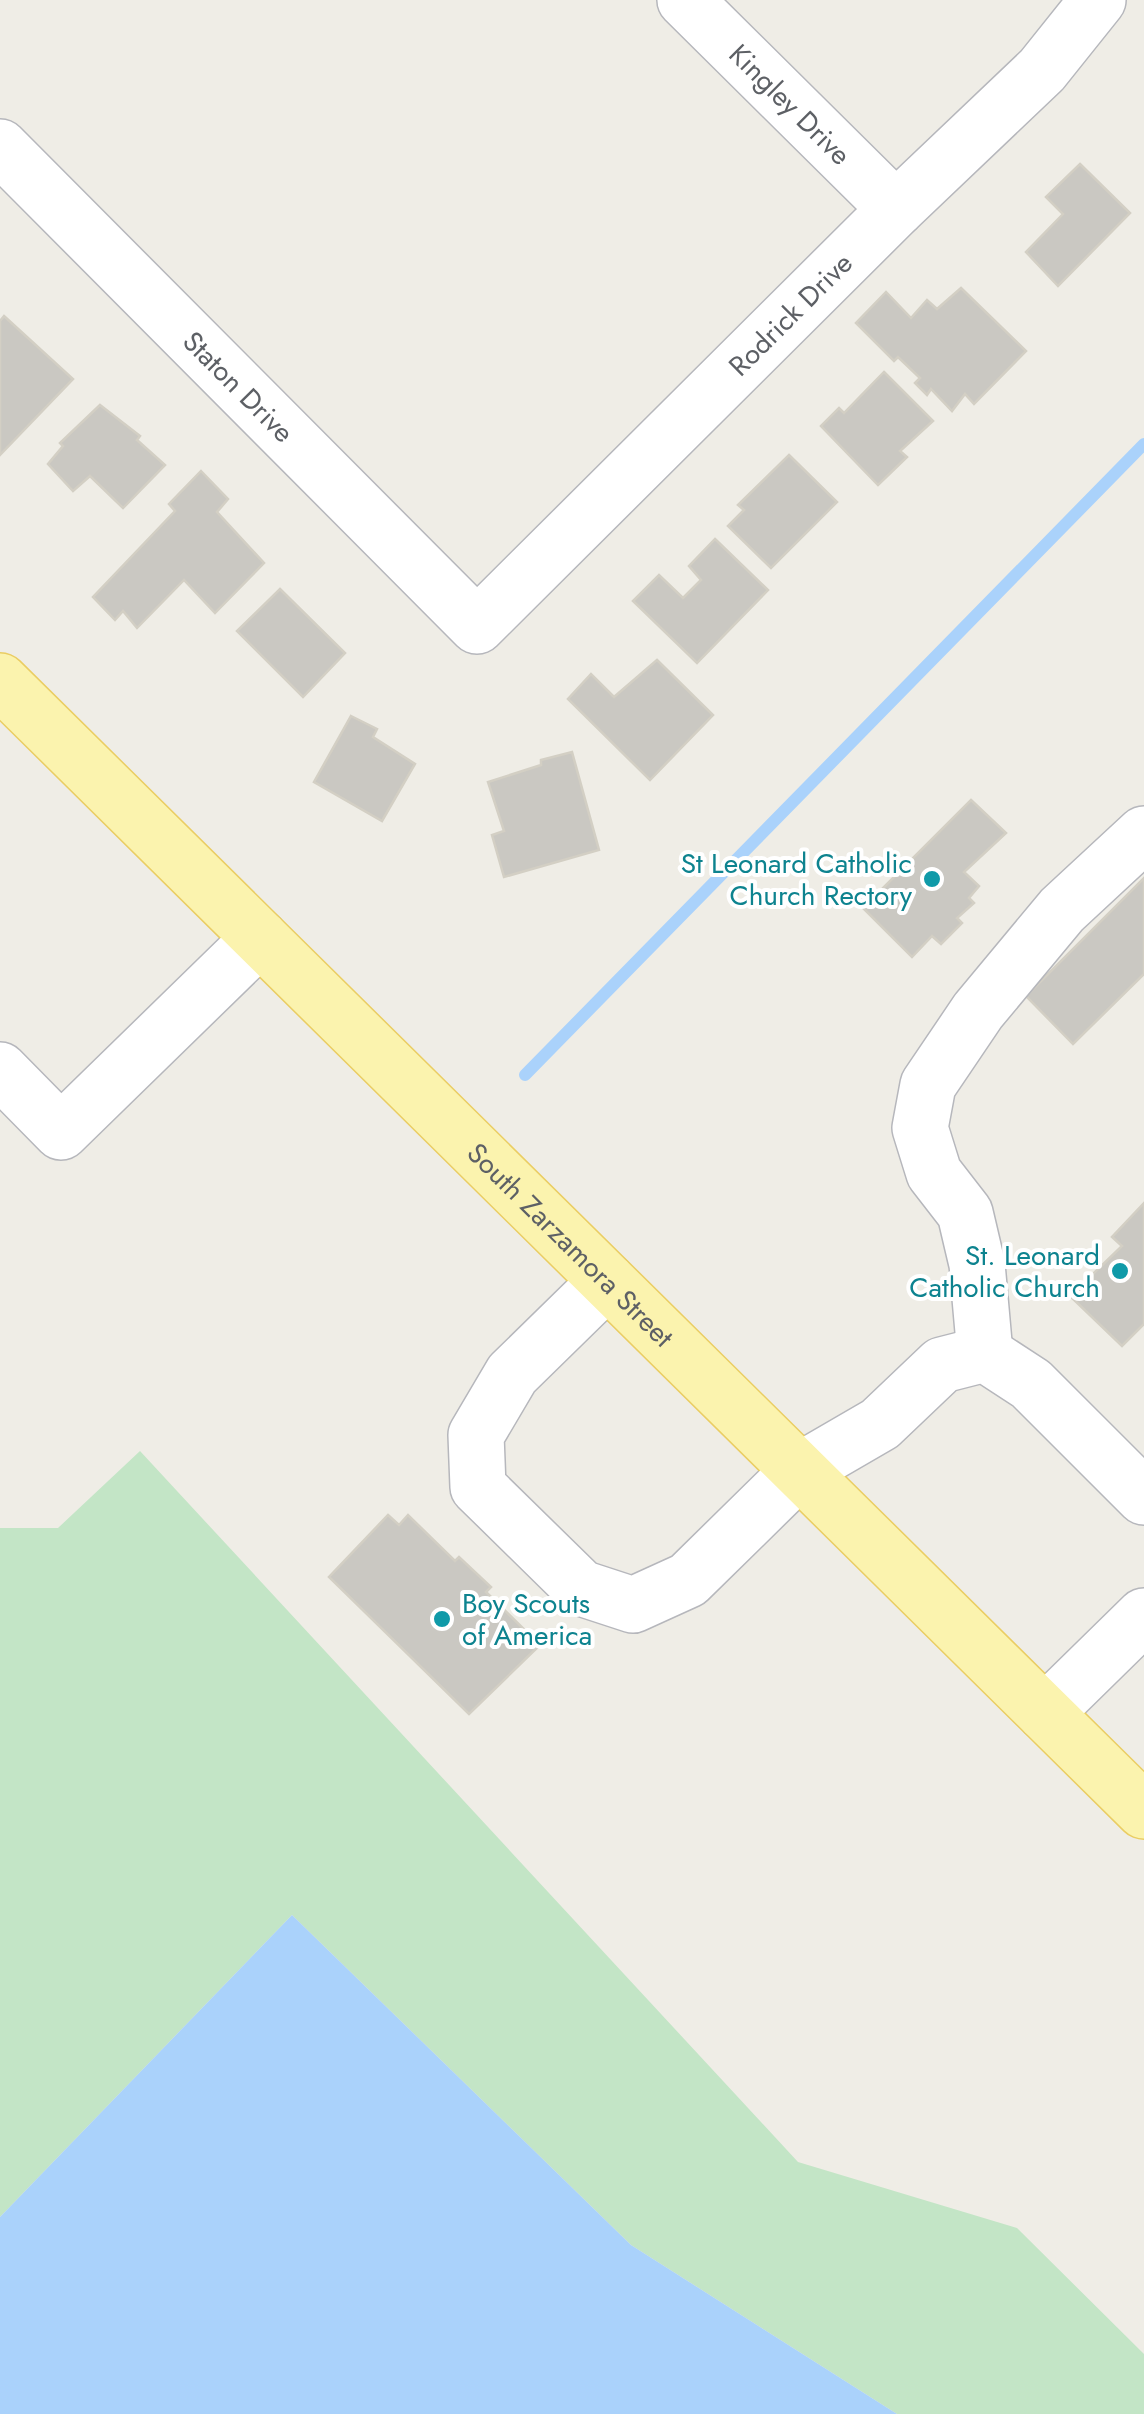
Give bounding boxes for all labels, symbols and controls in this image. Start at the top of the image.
street label: Kingley Drive [720,35,860,174]
street label: Rodrick Drive [719,244,862,386]
street label: Staton Drive [173,322,303,452]
place label: St Leonard Catholic Church Rectory [681,843,913,916]
marker: St Leonard Catholic Church Rectory [921,868,943,890]
street label: South Zarzamora Street [458,1133,683,1357]
place label: St. Leonard Catholic Church [909,1235,1100,1308]
marker: St. Leonard Catholic Church [1109,1260,1131,1282]
place label: Boy Scouts of America [462,1583,592,1656]
marker: Boy Scouts of America [431,1608,453,1630]

